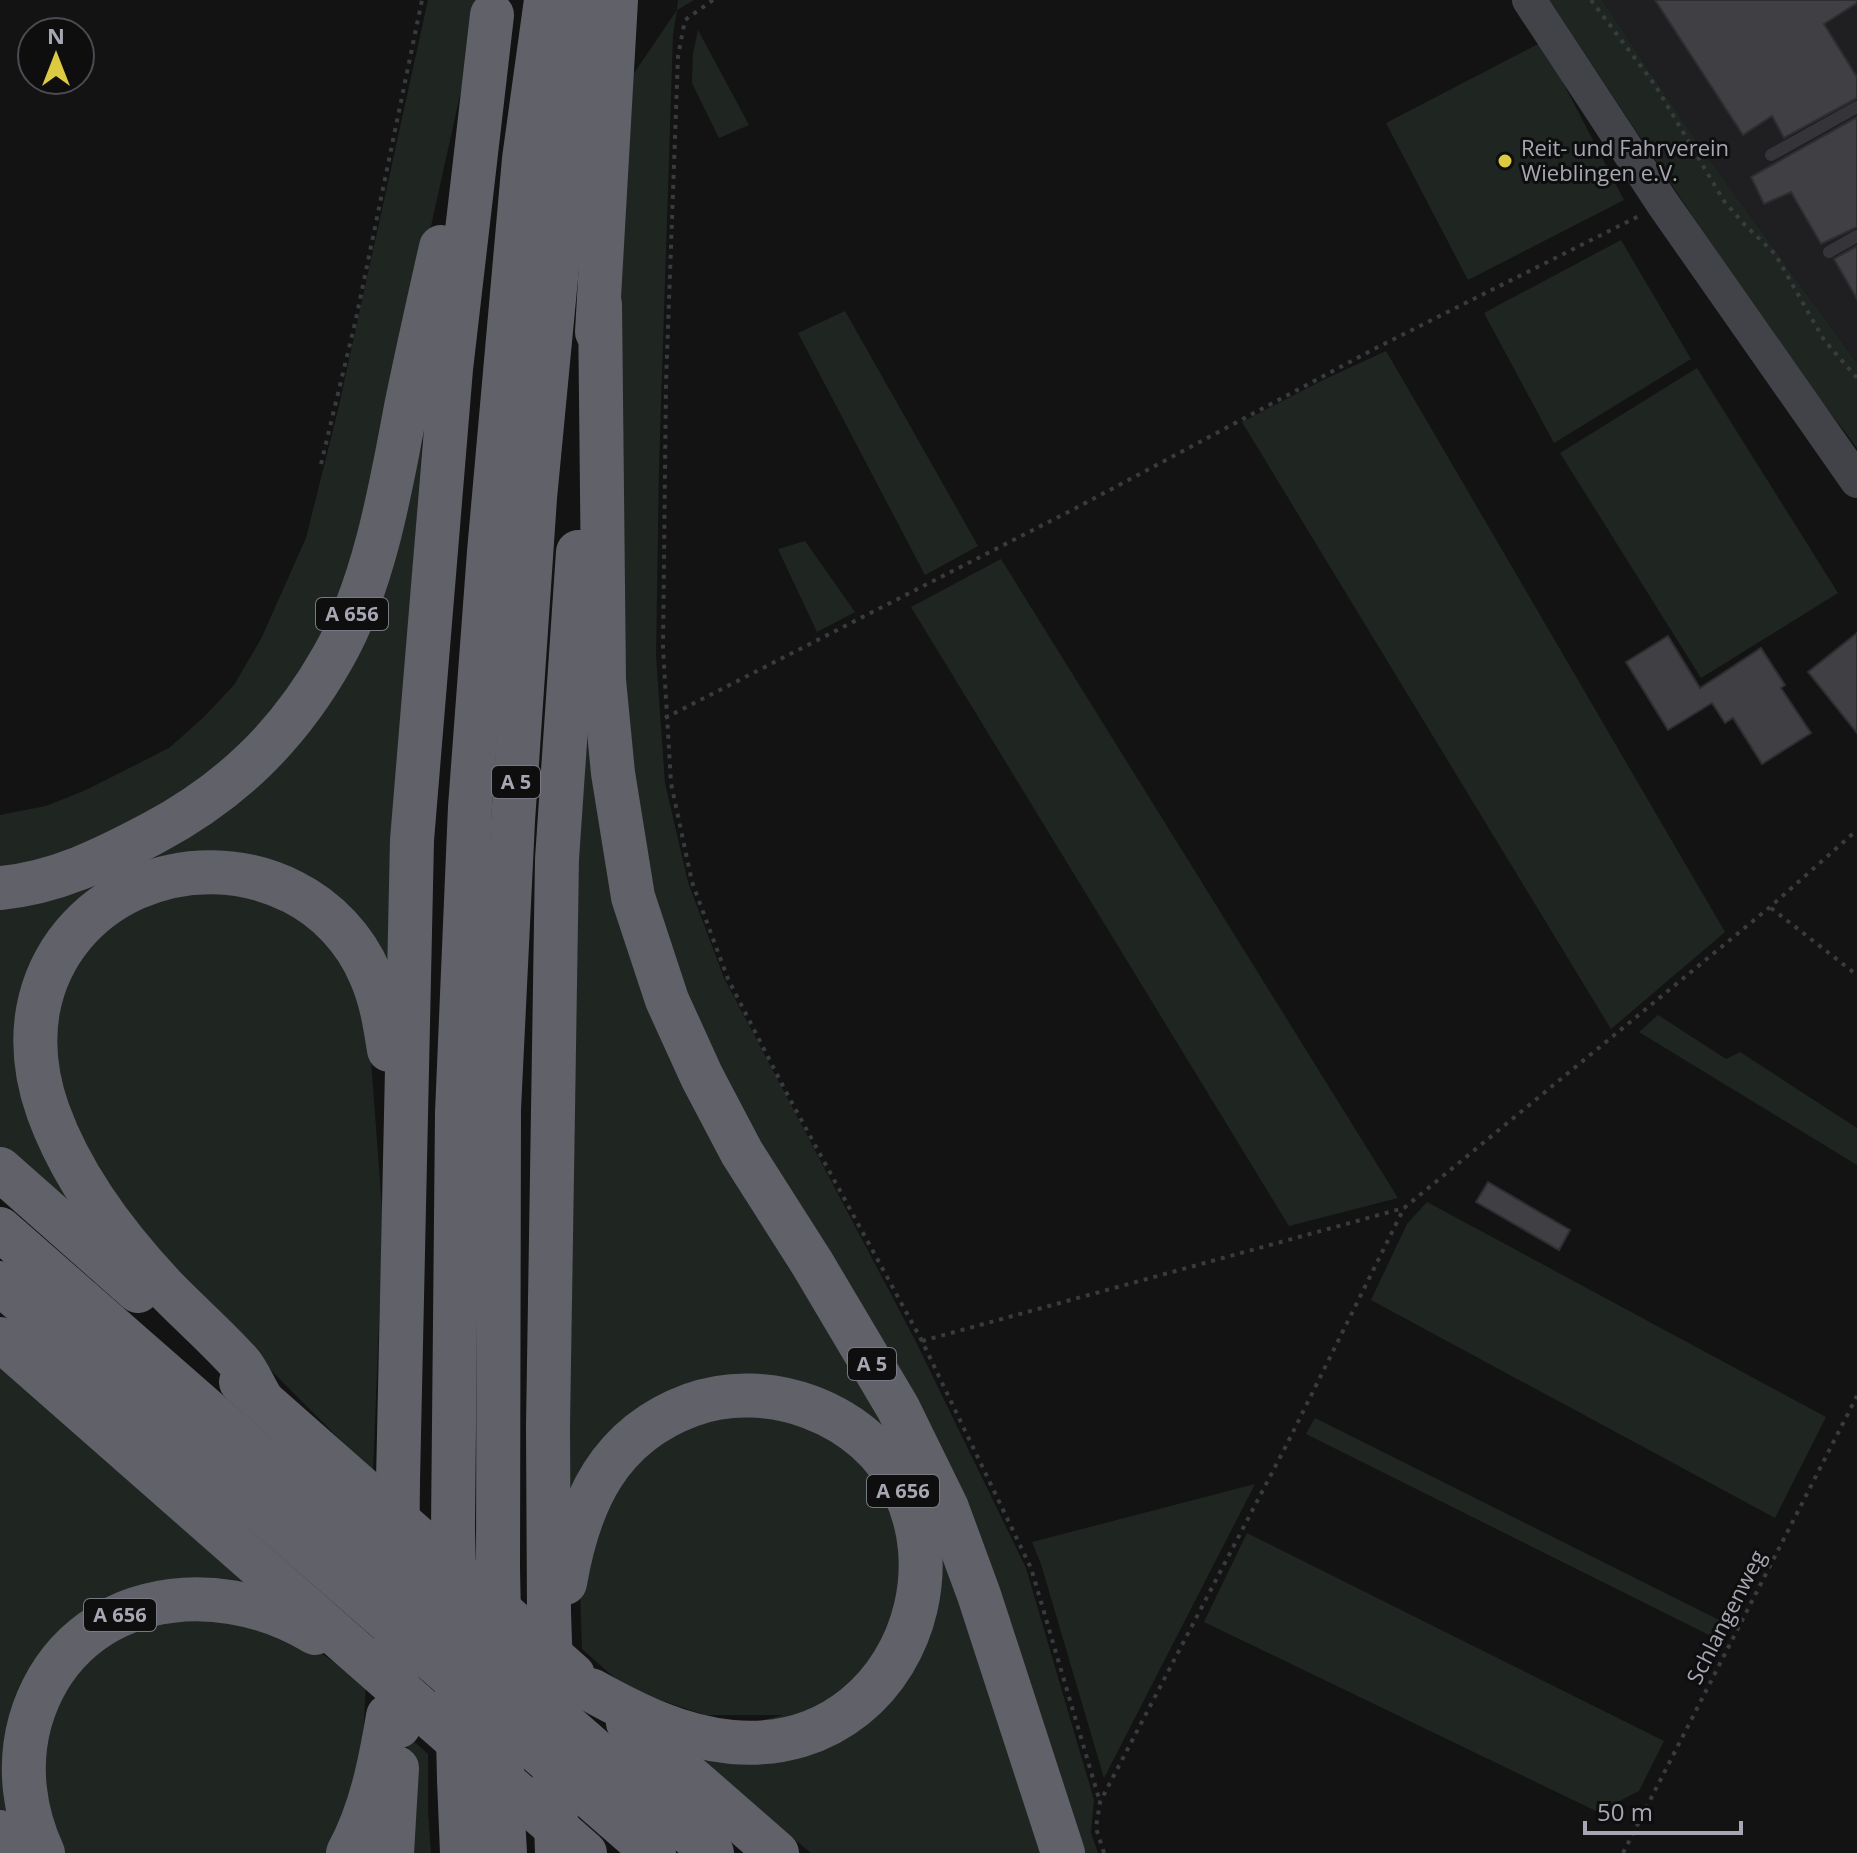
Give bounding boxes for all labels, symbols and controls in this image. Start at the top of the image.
north arrow [16,16,96,96]
text: N [47,20,65,50]
place label: Reit- und Fahrverein Wieblingen e.V. [1521,132,1729,187]
marker: Reit- und Fahrverein Wieblingen e.V. [1496,152,1514,170]
road number: A 656 [316,598,388,630]
road number: A 5 [492,766,540,798]
road number: A 5 [848,1348,896,1380]
road number: A 656 [867,1475,939,1507]
street label: Schlangenweg [1678,1544,1772,1689]
road number: A 656 [84,1599,156,1631]
scale bar [1585,1785,1741,1835]
text: 50 m [1597,1795,1653,1828]

